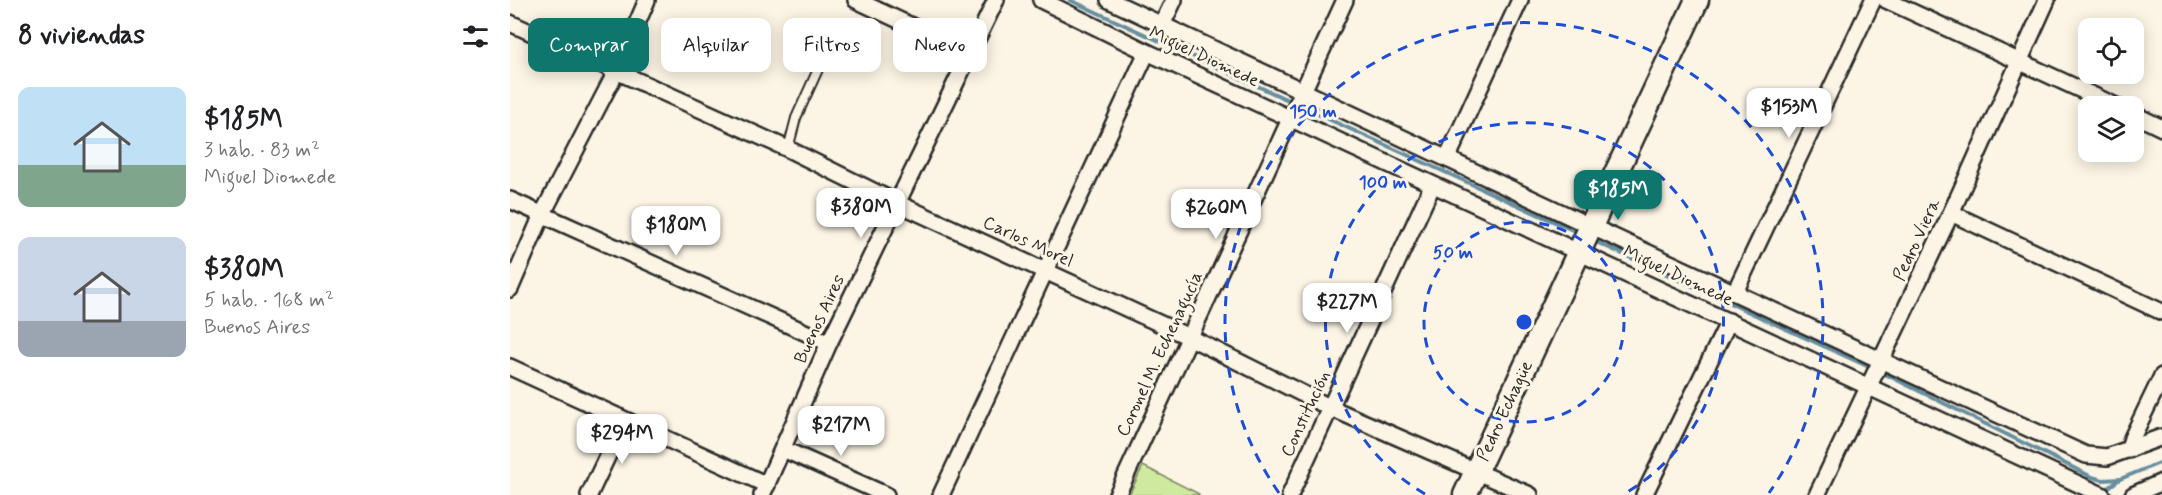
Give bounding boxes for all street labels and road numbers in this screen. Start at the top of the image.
street label: Miguel Diomede [1144,21,1263,95]
street label: Pedro Viera [1888,195,1947,285]
street label: Carlos Morel [979,211,1077,273]
street label: Miguel Diomede [1618,240,1737,314]
street label: Coronel M. Echenagucía [1111,267,1211,441]
street label: Buenos Aires [789,271,851,367]
street label: Pedro Echagüe [1471,357,1539,465]
street label: Constitución [1276,367,1336,461]

